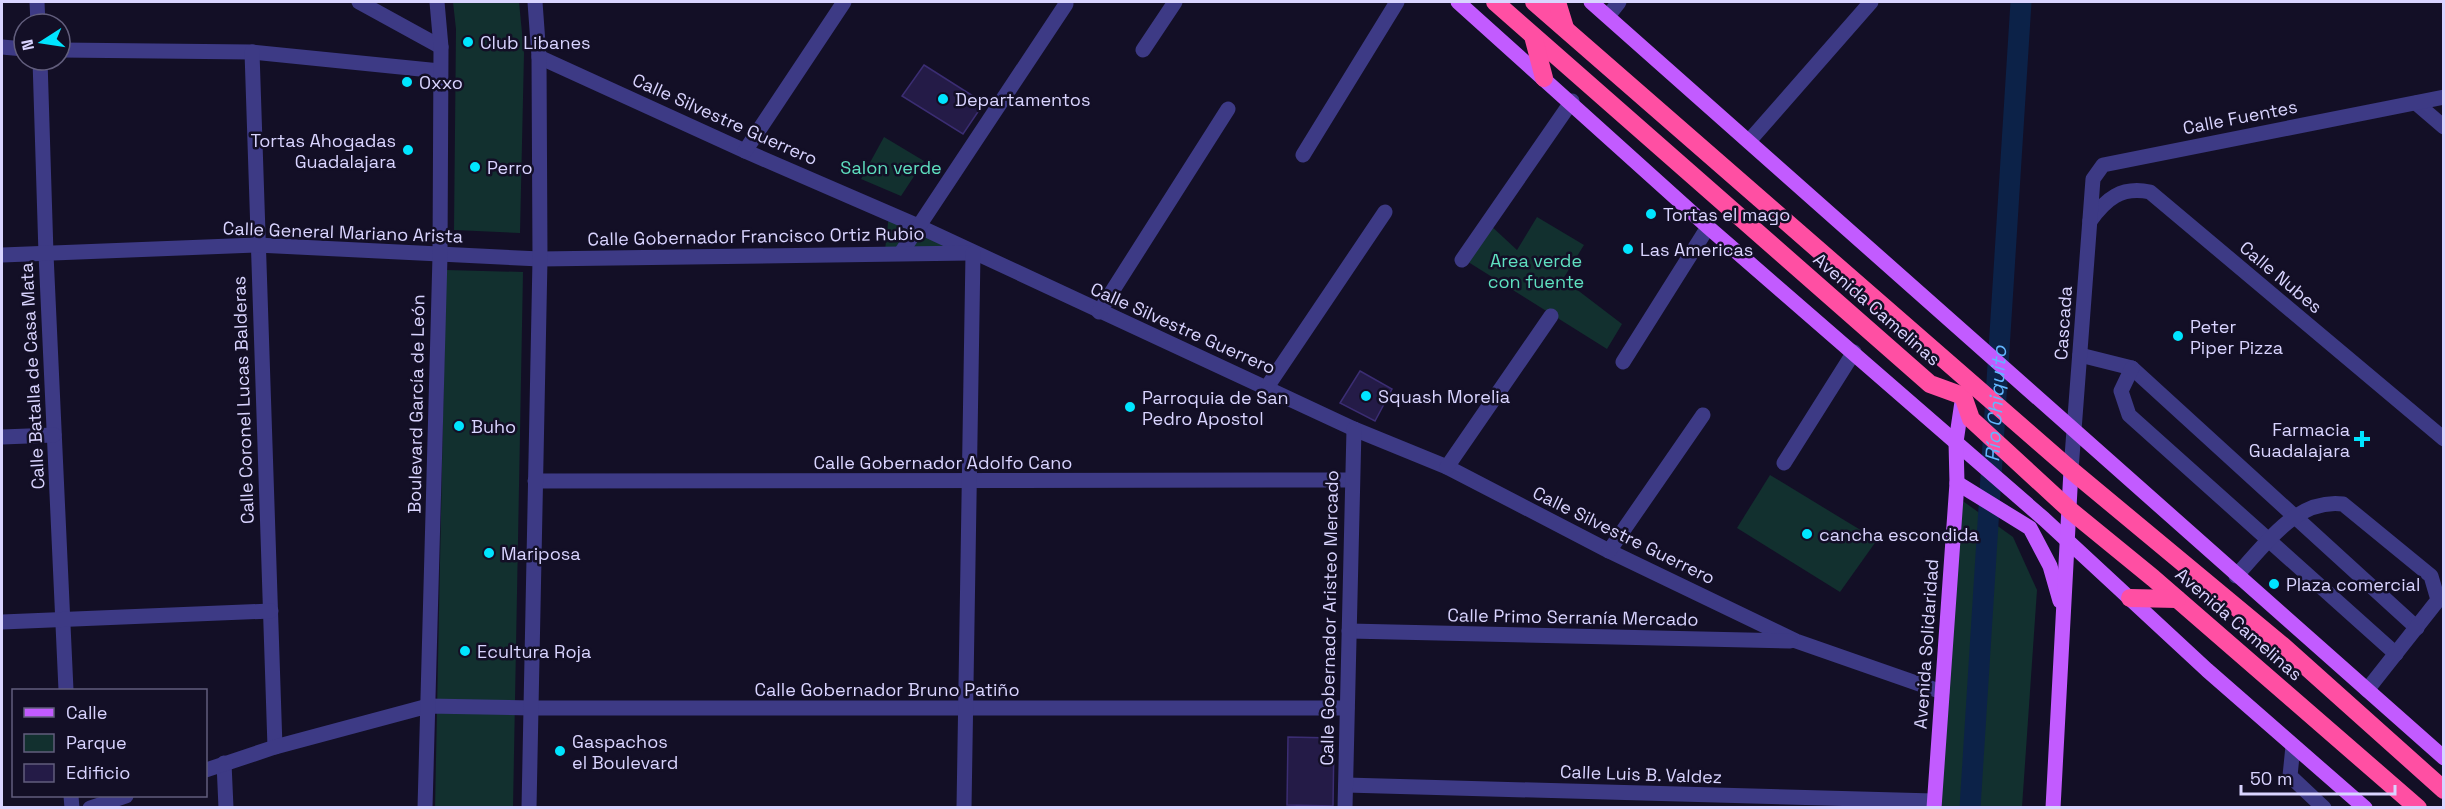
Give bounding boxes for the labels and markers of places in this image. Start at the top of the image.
place label: Club Libanes [480,31,591,54]
marker: Club Libanes [461,35,475,49]
place label: Oxxo [419,71,463,94]
marker: Oxxo [400,75,414,89]
place label: Departamentos [955,88,1090,111]
marker: Departamentos [936,92,950,106]
place label: Tortas Ahogadas Guadalajara [250,129,396,173]
marker: Tortas Ahogadas Guadalajara [401,143,415,157]
place label: Perro [487,156,533,179]
marker: Perro [468,160,482,174]
place label: Tortas el mago [1663,203,1790,226]
marker: Tortas el mago [1644,207,1658,221]
place label: Las Americas [1640,238,1753,261]
marker: Las Americas [1621,242,1635,256]
place label: Peter Piper Pizza [2190,315,2283,359]
marker: Peter Piper Pizza [2171,329,2185,343]
place label: Squash Morelia [1378,385,1510,408]
place label: Parroquia de San Pedro Apostol [1142,386,1289,430]
marker: Squash Morelia [1359,389,1373,403]
marker: Parroquia de San Pedro Apostol [1123,400,1137,414]
place label: Buho [471,415,516,438]
place label: Farmacia Guadalajara [2249,418,2350,462]
marker: Buho [452,419,466,433]
marker: Farmacia Guadalajara [2355,432,2369,446]
place label: cancha escondida [1819,523,1979,546]
marker: cancha escondida [1800,527,1814,541]
place label: Mariposa [501,542,581,565]
marker: Mariposa [482,546,496,560]
place label: Plaza comercial [2286,573,2420,596]
marker: Plaza comercial [2267,577,2281,591]
place label: Ecultura Roja [477,640,591,663]
marker: Ecultura Roja [458,644,472,658]
place label: Gaspachos el Boulevard [572,730,678,774]
marker: Gaspachos el Boulevard [553,744,567,758]

